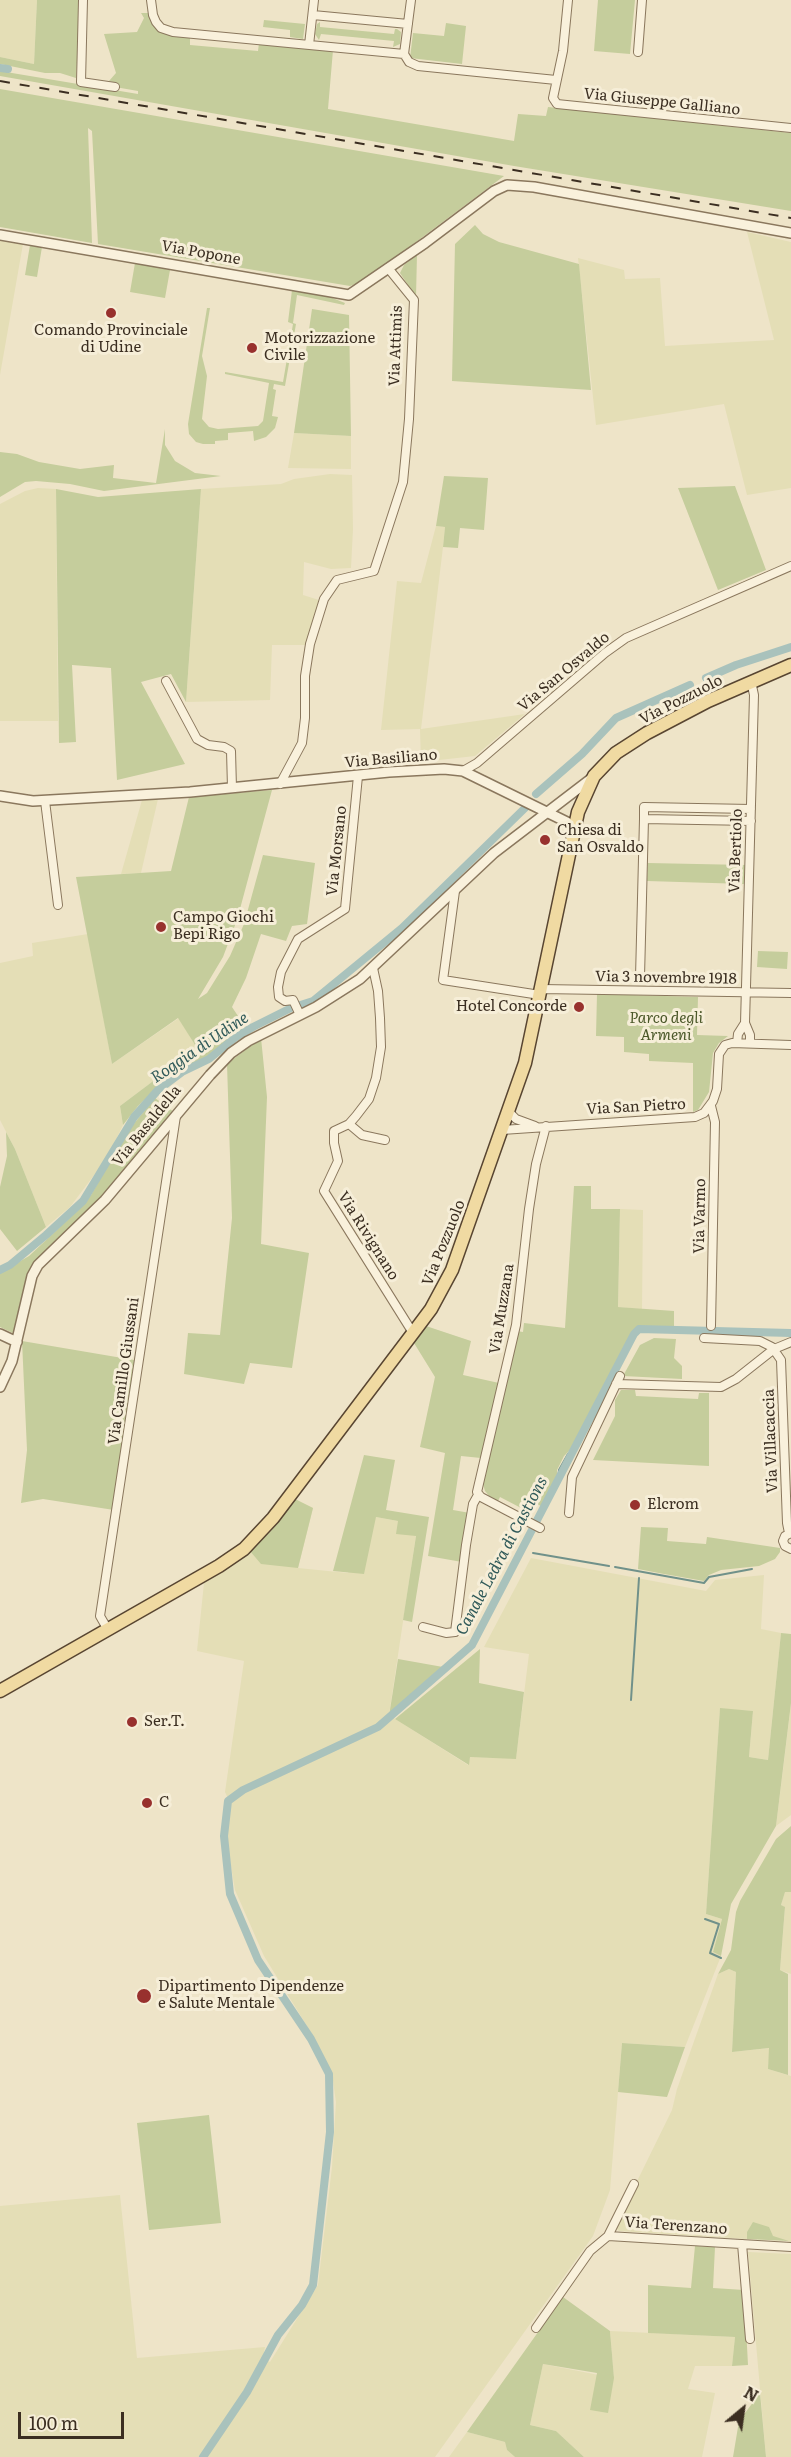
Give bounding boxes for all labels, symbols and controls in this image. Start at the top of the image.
street label: Via Giuseppe Galliano [583,85,741,119]
street label: Via Popone [160,237,242,269]
street label: Via Attimis [386,305,406,387]
marker: Comando Provinciale di Udine [104,306,118,320]
place label: Comando Provinciale di Udine [34,322,188,357]
place label: Motorizzazione Civile [264,330,375,365]
marker: Motorizzazione Civile [245,341,259,355]
street label: Via San Osvaldo [515,628,613,716]
street label: Via Pozzuolo [636,671,726,729]
street label: Via Basiliano [344,746,438,772]
street label: Via Morsano [323,805,351,897]
street label: Via Bertiolo [726,808,746,894]
place label: Chiesa di San Osvaldo [557,822,644,857]
marker: Chiesa di San Osvaldo [538,833,552,847]
place label: Campo Giochi Bepi Rigo [173,909,274,944]
marker: Campo Giochi Bepi Rigo [154,920,168,934]
street label: Via 3 novembre 1918 [595,968,737,988]
place label: Hotel Concorde [456,998,567,1016]
marker: Hotel Concorde [572,1000,586,1014]
water label: Roggia di Udine [148,1008,252,1088]
park label: Parco degli Armeni [629,1010,703,1045]
street label: Via Basaldella [109,1082,185,1170]
street label: Via San Pietro [586,1095,686,1119]
street label: Via Varmo [690,1178,710,1254]
street label: Via Rivignano [334,1188,402,1284]
street label: Via Pozzuolo [419,1197,469,1289]
street label: Via Muzzana [486,1263,518,1355]
street label: Via Camillo Giussani [105,1296,143,1446]
street label: Via Villacaccia [760,1389,782,1493]
water label: Canale Ledra di Castions [452,1474,552,1638]
place label: Elcrom [647,1496,699,1514]
marker: Elcrom [628,1498,642,1512]
place label: Ser.T. [144,1713,185,1731]
marker: Ser.T. [125,1715,139,1729]
place label: C [159,1794,169,1812]
marker: C [140,1796,154,1810]
place label: Dipartimento Dipendenze e Salute Mentale [158,1978,344,2013]
marker: Dipartimento Dipendenze e Salute Mentale [135,1987,153,2005]
street label: Via Terenzano [624,2213,728,2239]
north arrow [713,2379,773,2439]
text: N [740,2380,763,2407]
scale bar [21,2400,128,2438]
text: 100 m [29,2409,78,2436]

